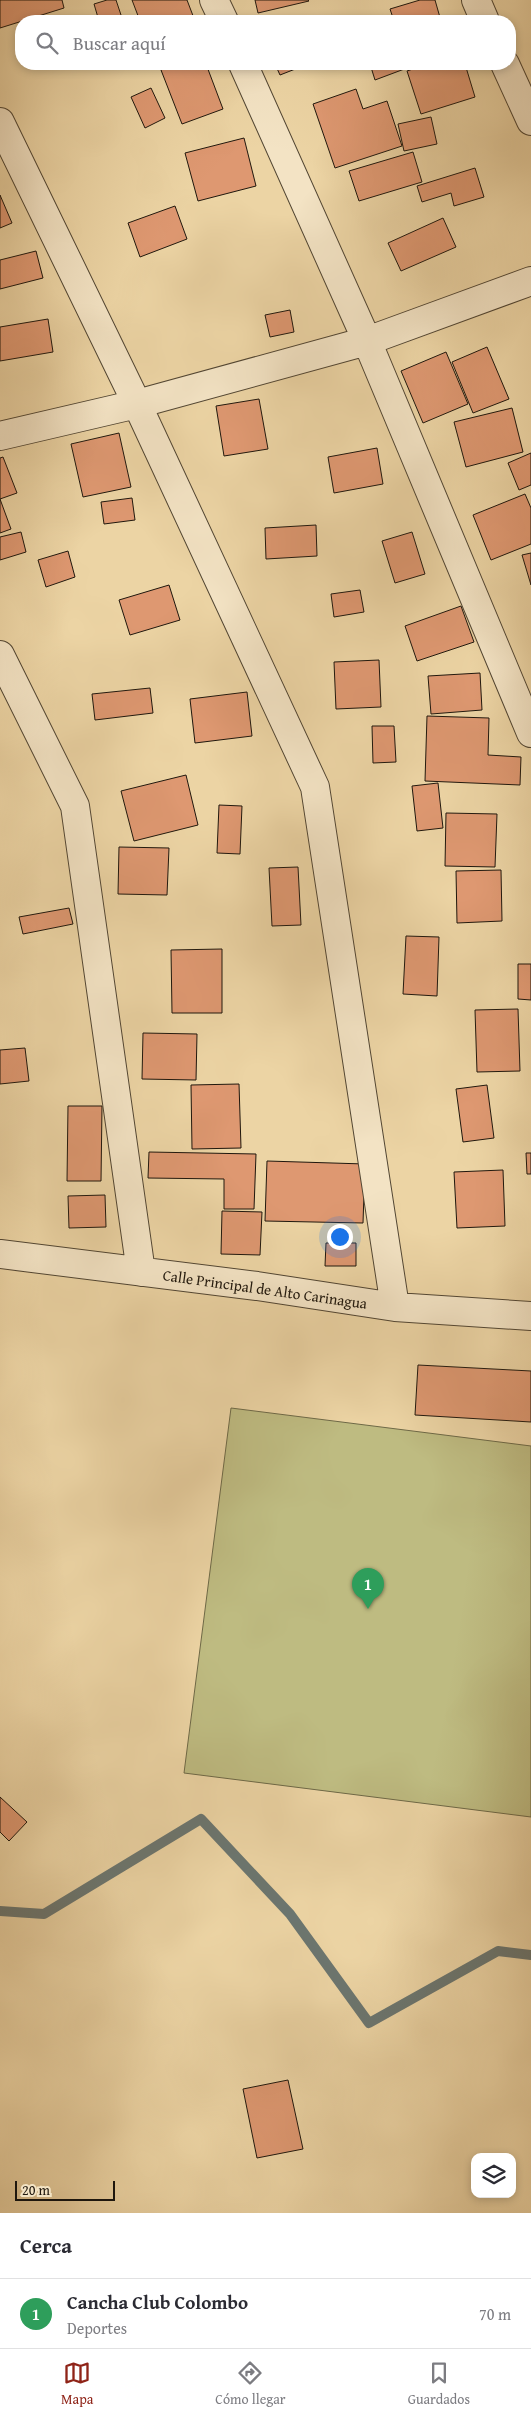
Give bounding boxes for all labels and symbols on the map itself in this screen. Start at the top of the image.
your location [327,1224,353,1250]
street label: Calle Principal de Alto Carinagua [161,1264,369,1314]
pin: 1 [352,1568,384,1609]
scale bar [15,2178,115,2201]

